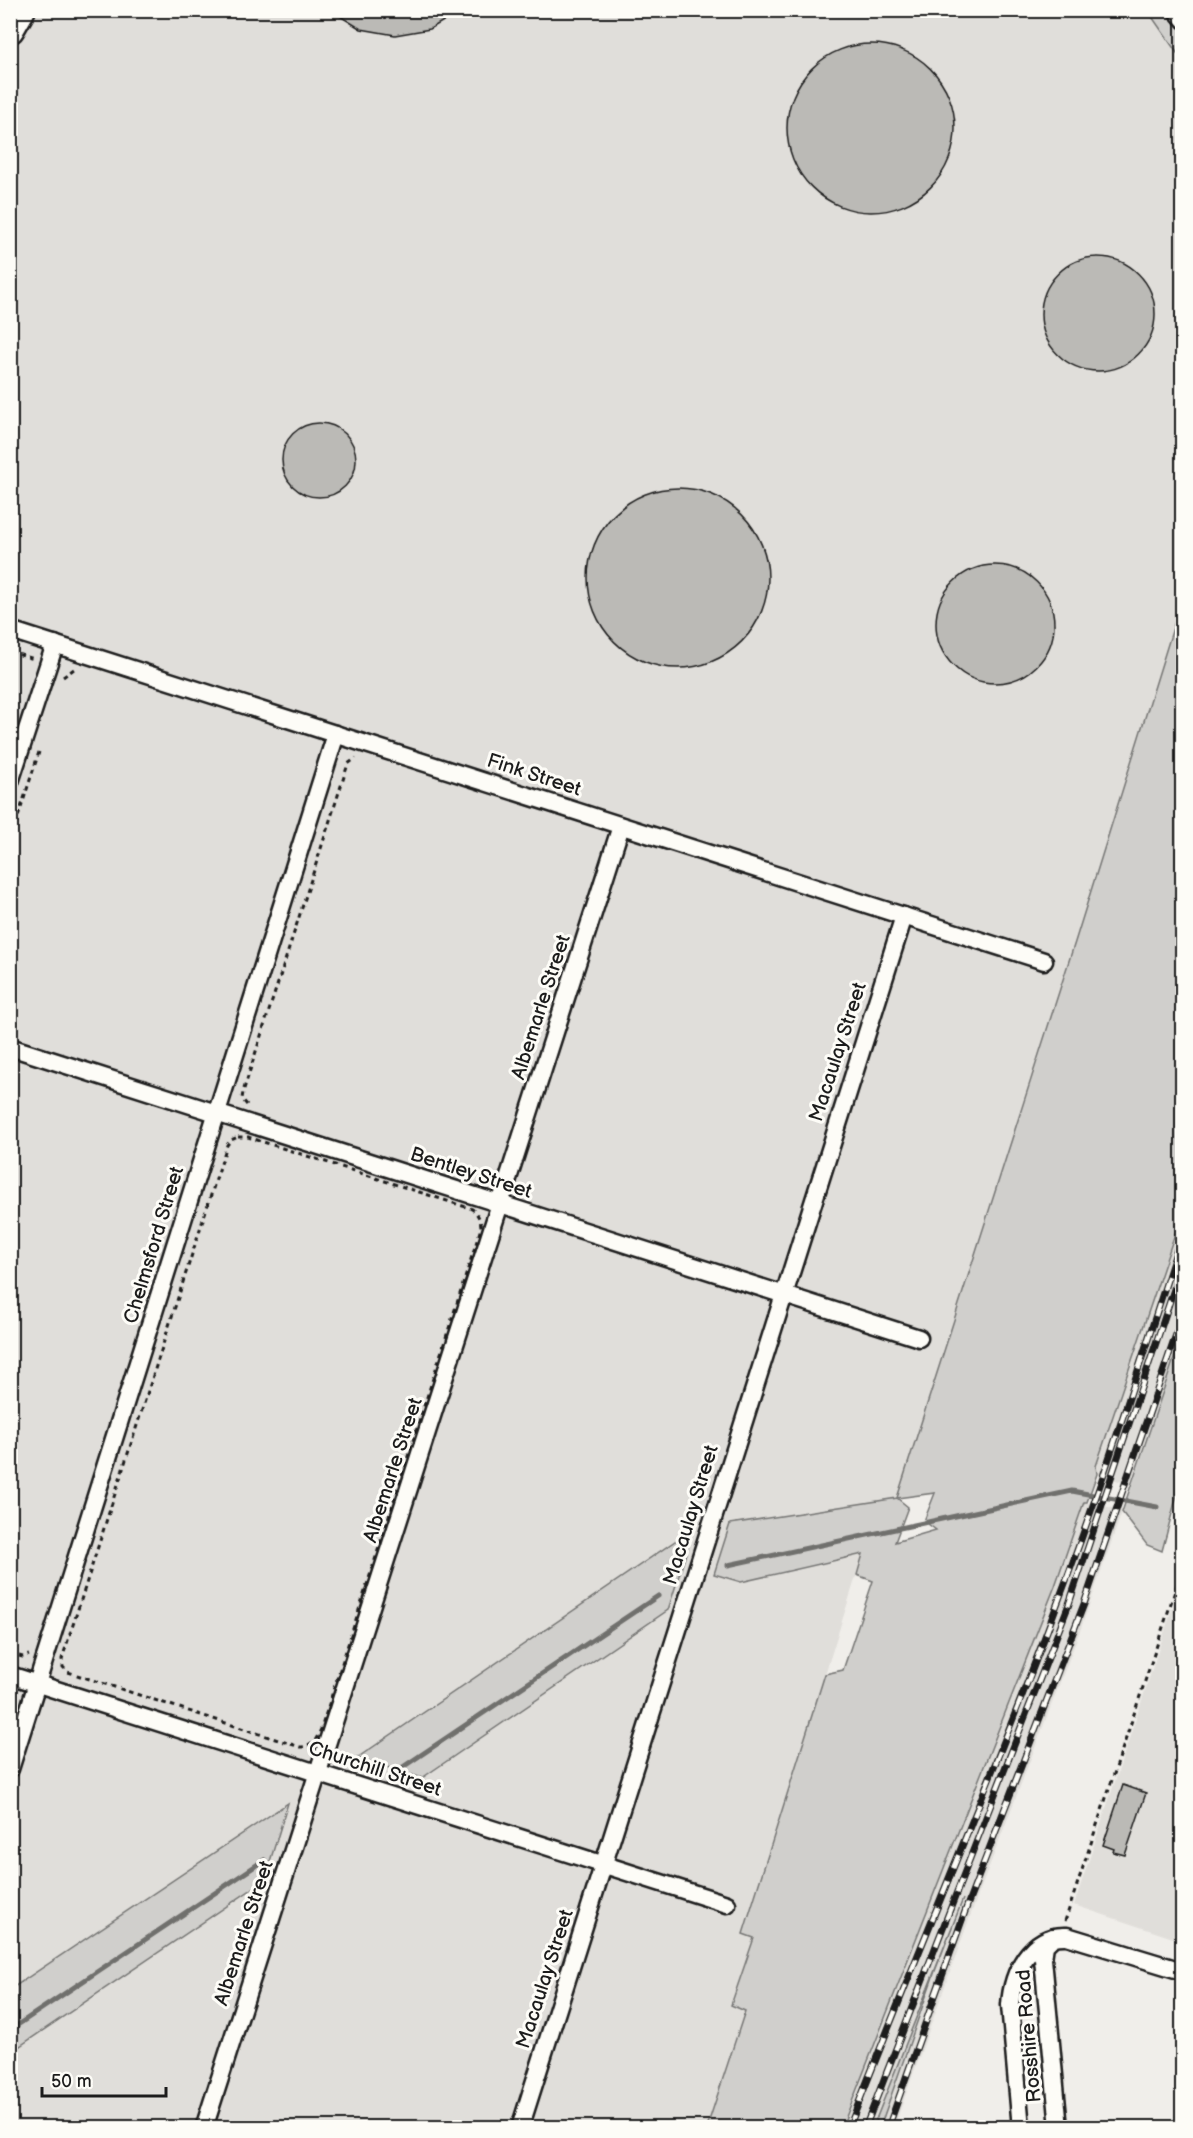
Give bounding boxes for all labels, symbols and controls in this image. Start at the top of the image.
street label: Fink Street [484,749,584,801]
street label: Albemarle Street [506,931,576,1083]
street label: Macaulay Street [804,979,872,1125]
street label: Bentley Street [407,1142,535,1204]
street label: Chelmsford Street [119,1164,189,1326]
street label: Albemarle Street [358,1394,428,1546]
street label: Macaulay Street [658,1442,724,1588]
street label: Churchill Street [305,1736,445,1802]
street label: Albemarle Street [209,1857,279,2009]
street label: Macaulay Street [511,1906,579,2052]
street label: Rosshire Road [1011,1968,1047,2104]
scale bar [42,2060,166,2098]
text: 50 m [51,2071,92,2092]

